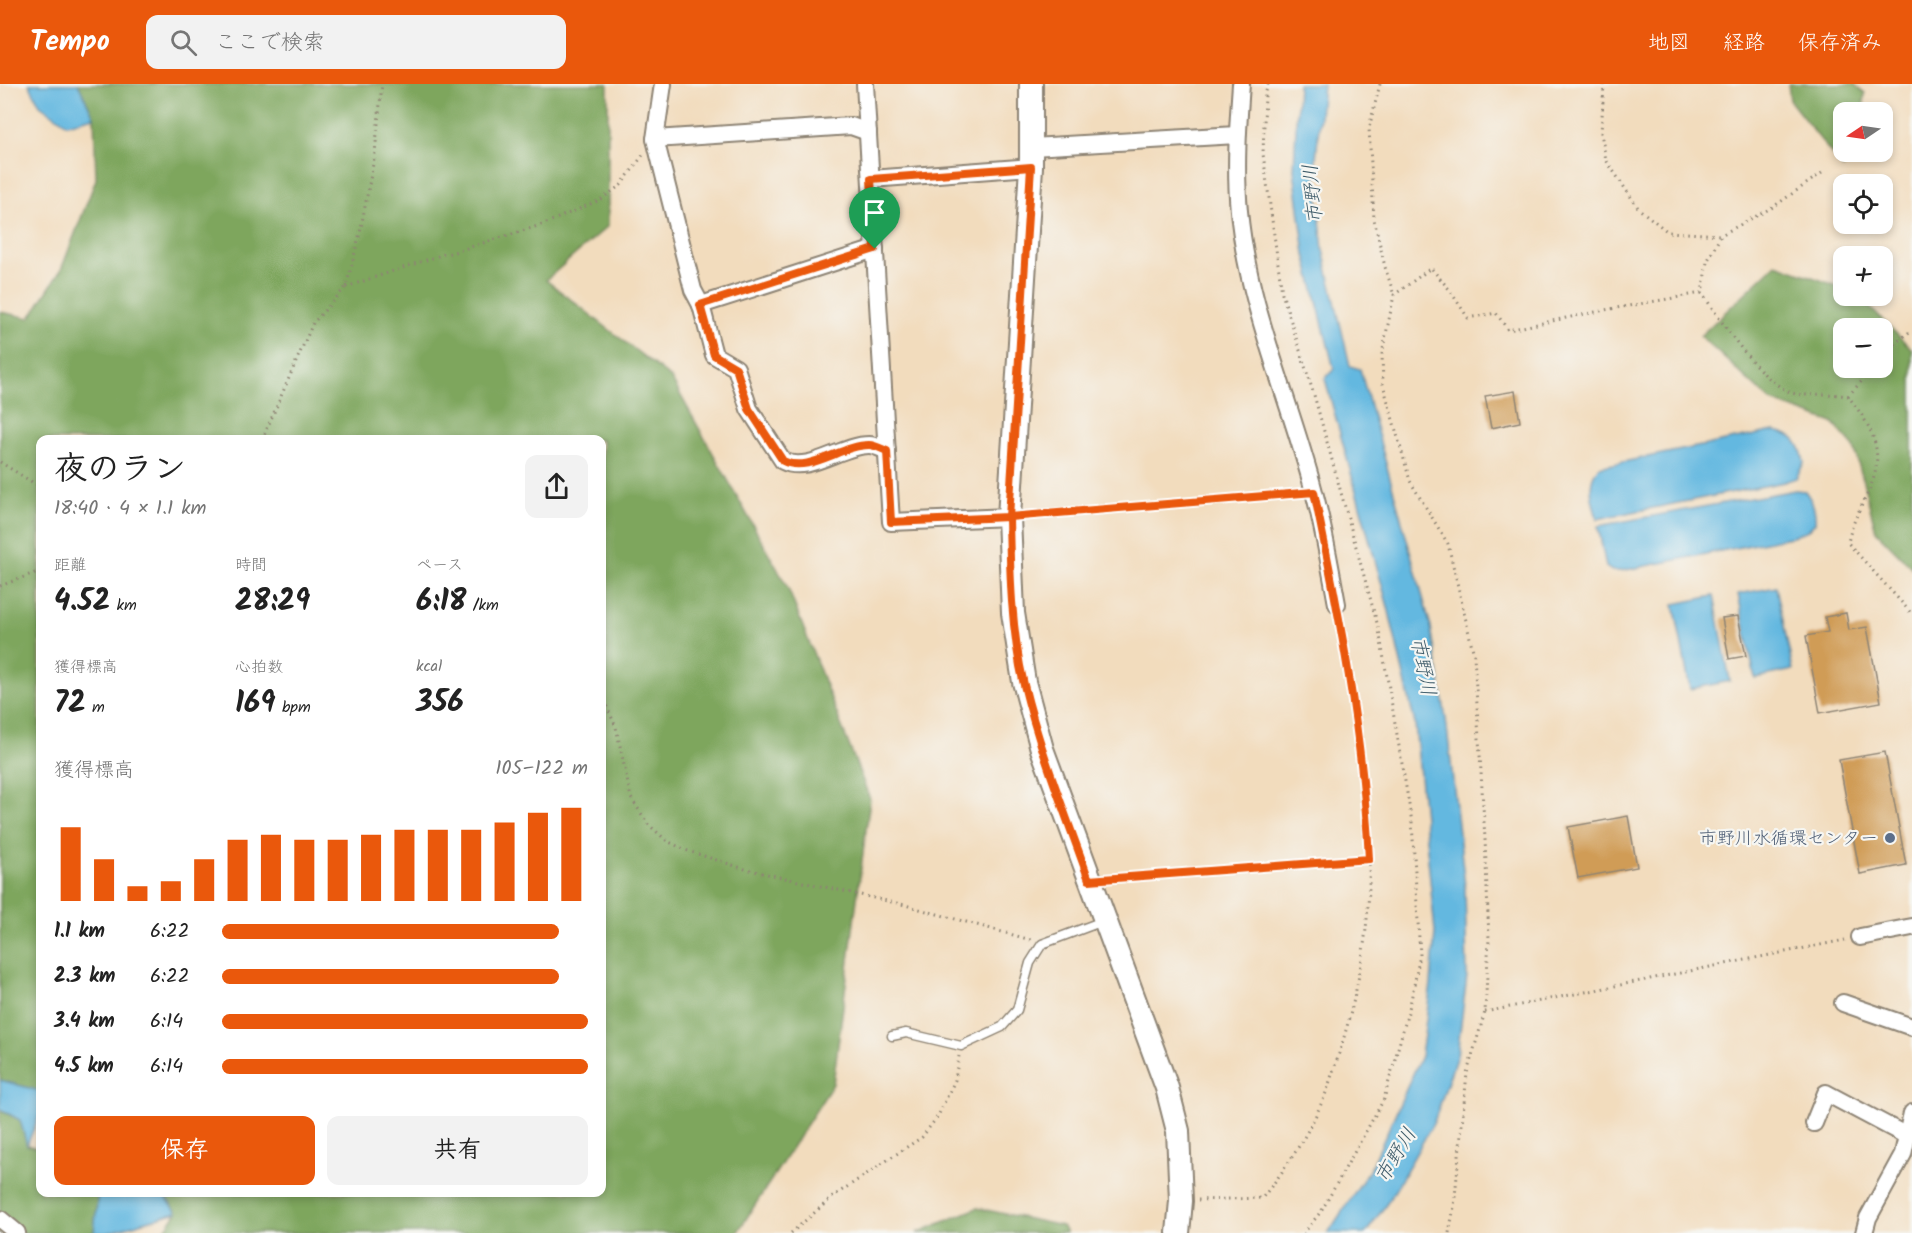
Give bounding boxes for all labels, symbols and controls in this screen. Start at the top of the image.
search box [146,15,566,69]
text: Tempo [30,20,110,65]
icon: search [167,26,200,59]
text: ここで検索 [215,26,325,61]
text: 地図 [1648,27,1690,60]
text: 経路 [1723,27,1765,60]
text: 保存済み [1798,27,1882,60]
north arrow [1833,102,1893,162]
map controls [1833,102,1893,378]
water label: 市野川 [1295,163,1333,225]
button: locate [1833,174,1893,234]
pin [849,187,900,249]
icon: arrive [858,196,891,229]
button: + [1833,246,1893,306]
button: − [1833,318,1893,378]
text: 夜のラン [54,444,186,497]
button: share [525,455,588,518]
text: 18:40 · 4 × 1.1 km [54,493,206,525]
text: 距離 [54,553,86,578]
text: 時間 [235,553,267,578]
text: ペース [416,553,463,578]
text: 4.52 [54,578,110,626]
text: 28:29 [235,578,310,626]
text: 6:18 [416,578,466,626]
text: km [110,593,137,618]
text: /km [466,593,499,618]
water label: 市野川 [1401,634,1443,699]
text: kcal [416,654,442,679]
text: 獲得標高 [54,655,118,680]
text: 心拍数 [235,655,283,680]
text: 356 [416,679,464,727]
text: 72 [54,680,86,728]
text: 169 [235,680,276,728]
text: m [86,695,105,720]
text: bpm [276,695,311,720]
text: 105–122 m [495,753,588,785]
text: 獲得標高 [54,755,134,787]
place label: 市野川水循環センター [1699,825,1878,854]
marker: 市野川水循環センター [1883,831,1897,845]
text: 1.1 km [54,916,105,948]
text: 6:22 [150,916,189,948]
text: 2.3 km [54,961,115,993]
text: 6:22 [150,961,189,993]
text: 3.4 km [54,1006,115,1038]
text: 6:14 [150,1006,183,1038]
text: 4.5 km [54,1051,114,1083]
text: 6:14 [150,1051,183,1083]
button: 保存 [54,1116,315,1185]
button: 共有 [327,1116,588,1185]
water label: 市野川 [1368,1122,1426,1190]

